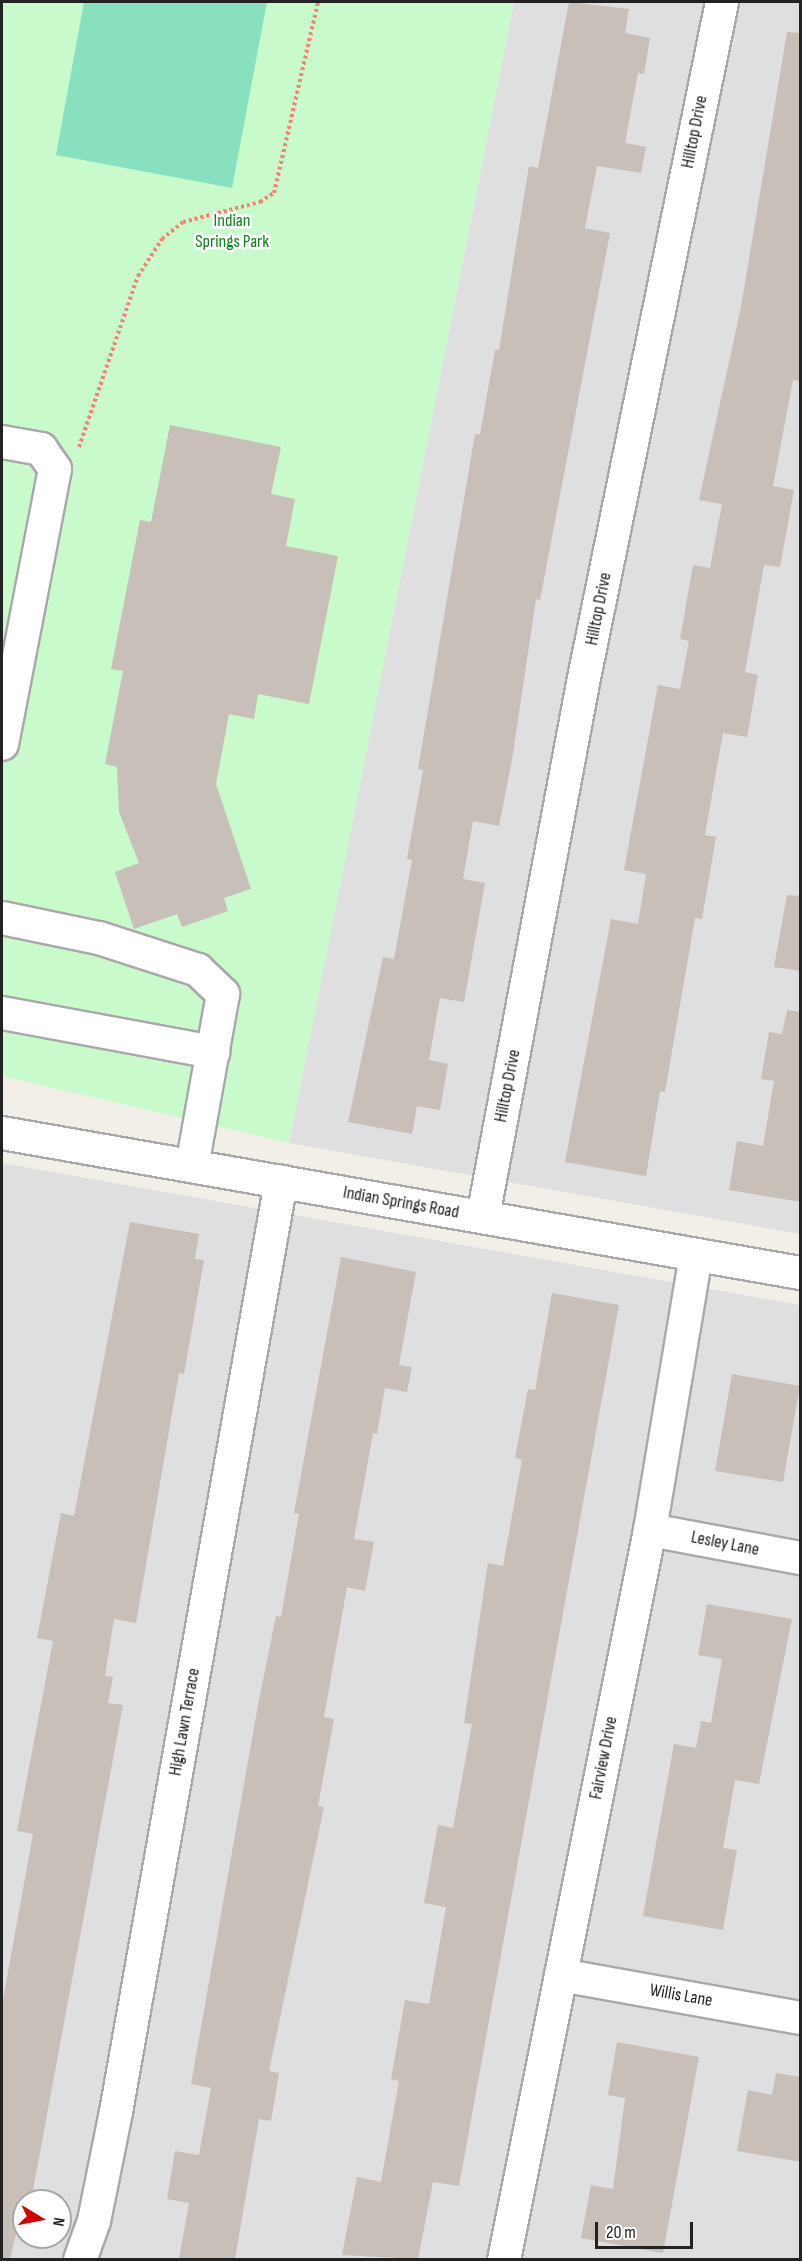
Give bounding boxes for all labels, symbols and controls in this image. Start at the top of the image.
street label: Hilltop Drive [677,94,713,170]
park label: Indian Springs Park [195,211,269,254]
street label: Hilltop Drive [581,571,617,647]
street label: Hilltop Drive [490,1048,526,1124]
street label: Indian Springs Road [341,1182,461,1224]
street label: Lesley Lane [689,1527,761,1561]
street label: High Lawn Terrace [165,1666,205,1778]
street label: Fairview Drive [585,1715,623,1801]
street label: Willis Lane [648,1980,714,2012]
north arrow [12,2189,72,2249]
scale bar [598,2210,696,2248]
text: N [48,2216,68,2228]
text: 20 m [606,2222,636,2243]

